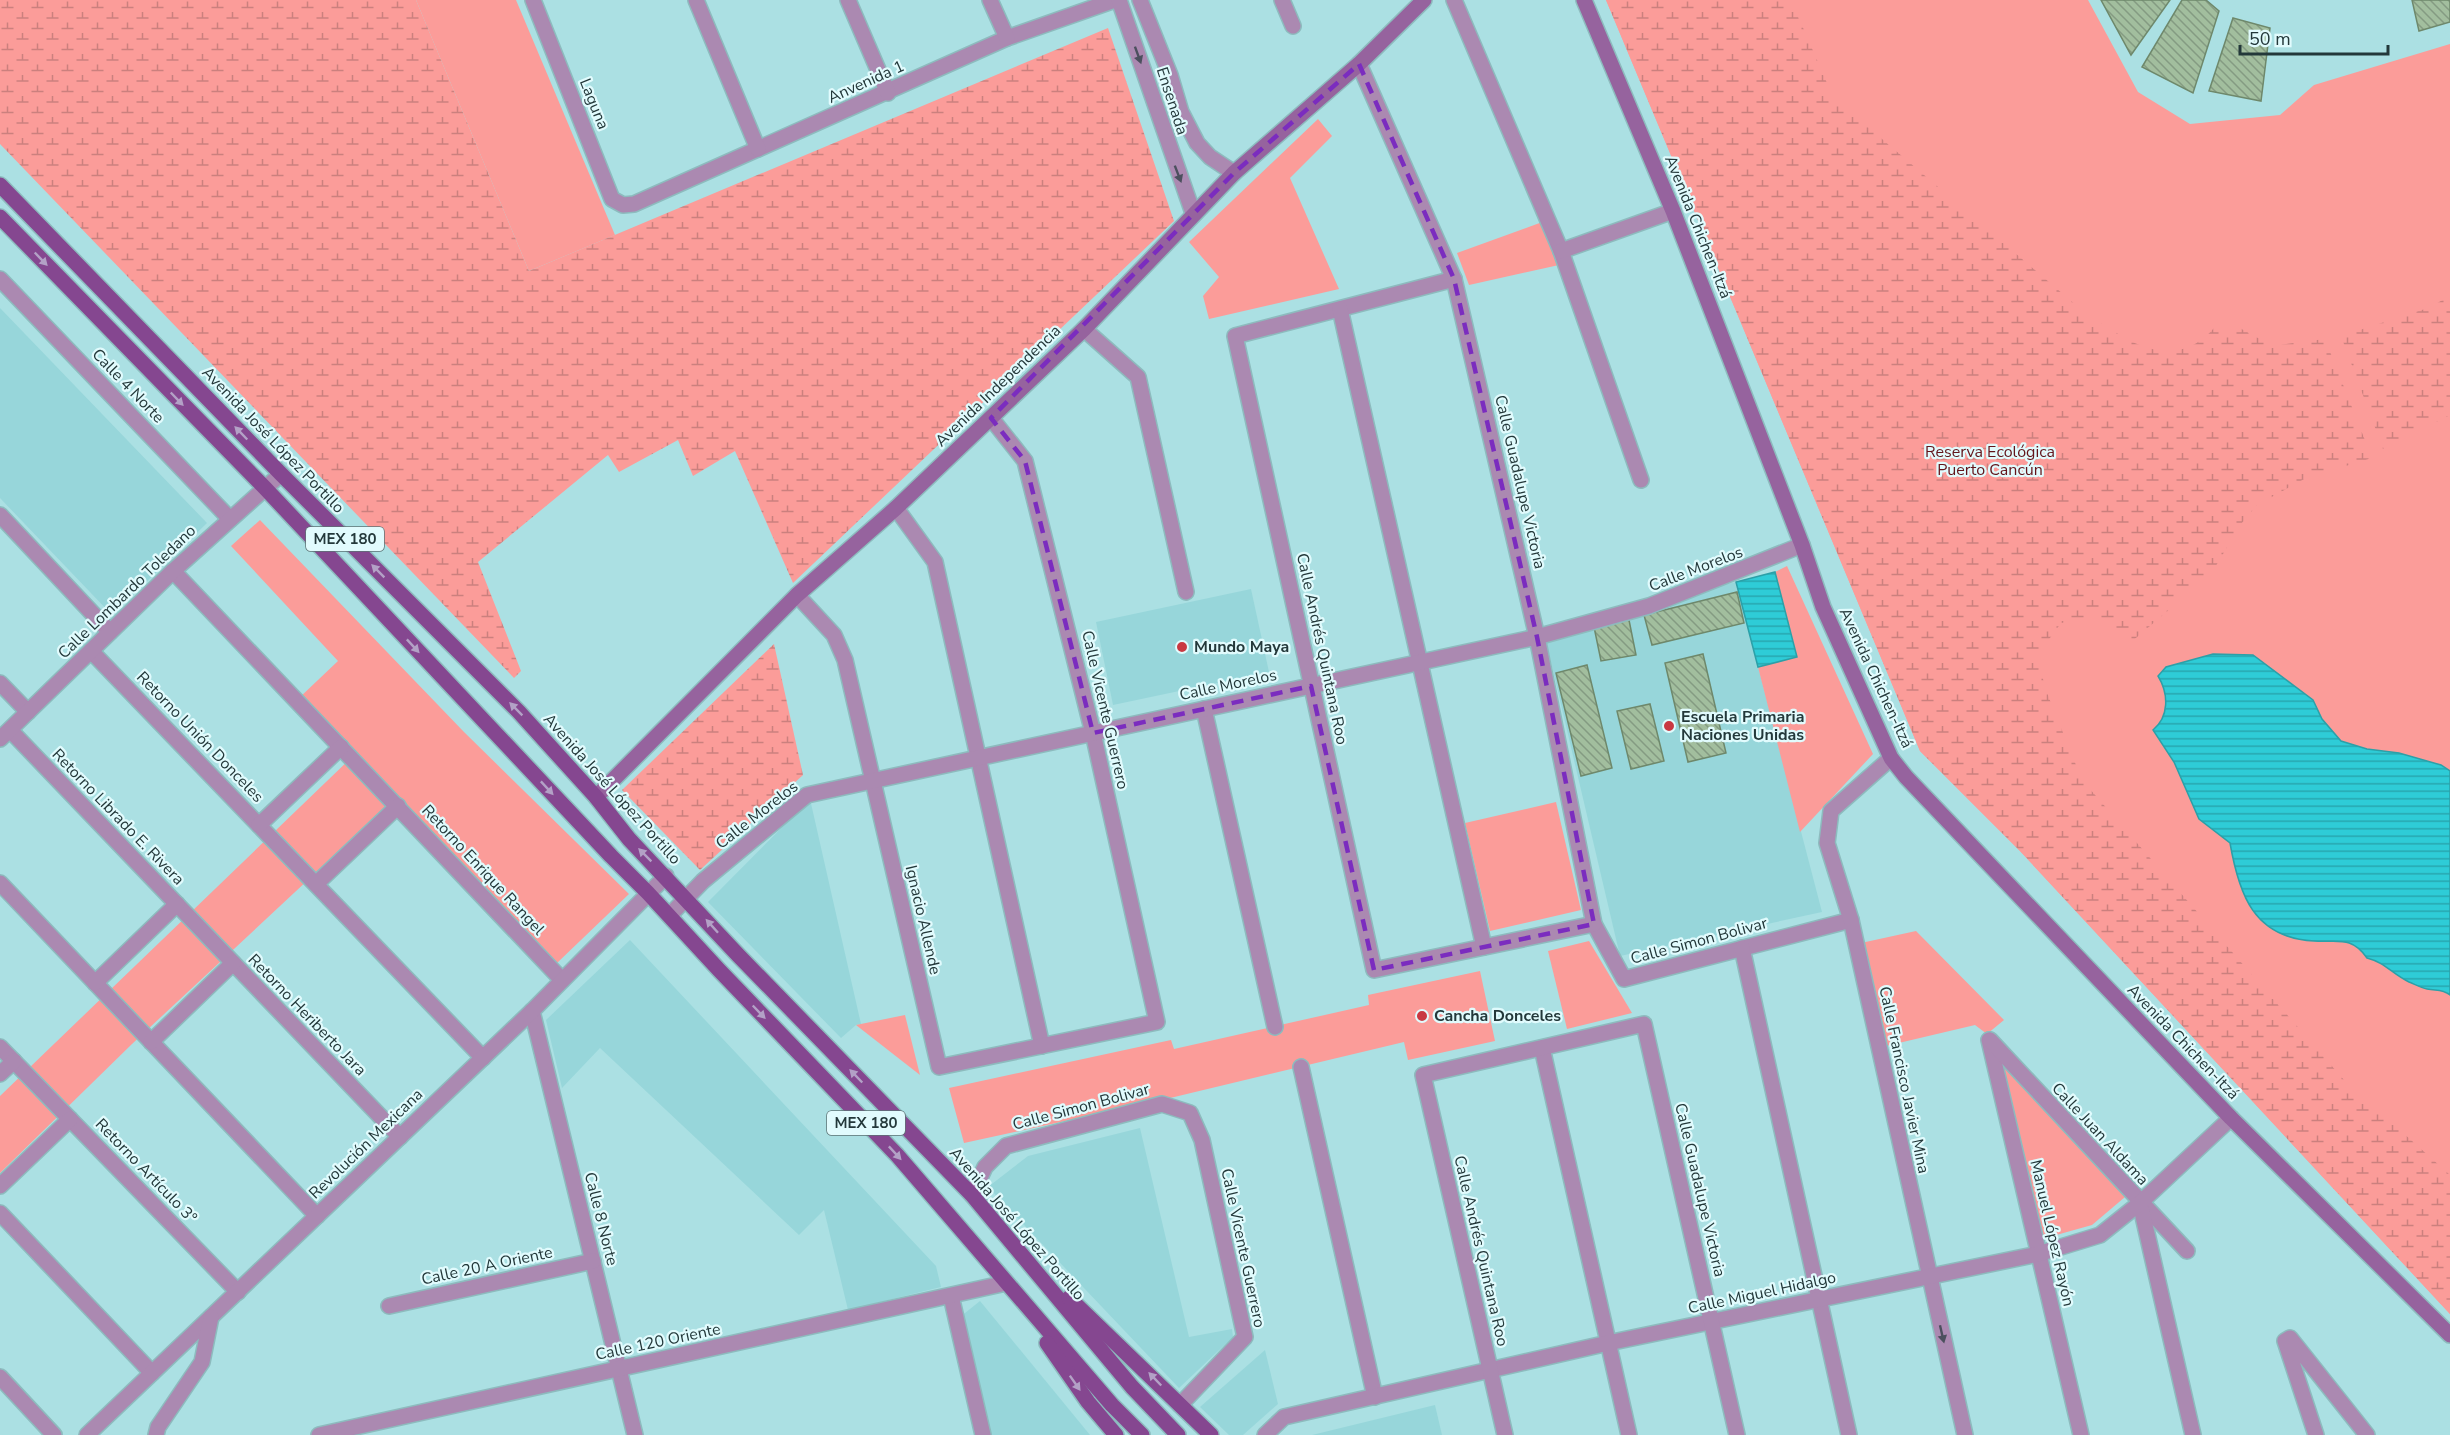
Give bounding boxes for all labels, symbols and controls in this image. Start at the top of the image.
scale bar [2240,18,2388,56]
text: 50 m [2249,27,2291,51]
one-way arrow [1133,46,1143,64]
street label: Anvenida 1 [824,55,908,109]
street label: Ensenada [1151,64,1193,138]
street label: Laguna [574,75,614,133]
street label: Avenida Chichen-Itzá [1659,152,1737,302]
one-way arrow [1173,165,1183,183]
one-way arrow [34,252,48,267]
street label: Avenida Independencia [930,320,1066,452]
street label: Calle 4 Norte [87,344,169,428]
street label: Avenida José López Portillo [197,362,349,518]
one-way arrow [170,391,184,406]
street label: Calle Guadalupe Victoria [1489,393,1551,571]
one-way arrow [234,426,248,440]
park label: Reserva Ecológica Puerto Cancún [1925,441,2055,481]
street label: Calle Lombardo Toledano [53,520,201,664]
road number: MEX 180 [306,527,384,551]
street label: Calle Morelos [1646,541,1746,597]
street label: Calle Andrés Quintana Roo [1291,551,1353,747]
one-way arrow [371,565,385,579]
street label: Avenida Chichen-Itzá [1834,604,1918,752]
street label: Calle Vicente Guerrero [1076,628,1134,792]
place label: Mundo Maya [1194,636,1289,658]
one-way arrow [406,639,420,654]
marker: Mundo Maya [1175,640,1189,654]
street label: Calle Morelos [1177,664,1279,706]
street label: Retorno Unión Donceles [132,667,268,807]
one-way arrow [509,703,523,717]
place label: Escuela Primaria Naciones Unidas [1681,706,1804,746]
street label: Avenida José López Portillo [538,709,686,869]
marker: Escuela Primaria Naciones Unidas [1662,719,1676,733]
street label: Retorno Librado E. Rivera [47,744,189,890]
street label: Calle Morelos [711,776,803,854]
one-way arrow [539,781,553,795]
street label: Retorno Enrique Rangel [417,800,550,940]
one-way arrow [638,847,652,862]
street label: Ignacio Allende [900,863,946,977]
street label: Calle Simon Bolivar [1628,912,1770,970]
one-way arrow [706,919,719,934]
street label: Retorno Heriberto Jara [243,949,371,1081]
street label: Avenida Chichen-Itzá [2122,979,2244,1105]
street label: Calle Francisco Javier Mina [1873,984,1935,1176]
one-way arrow [752,1005,766,1020]
place label: Cancha Donceles [1434,1005,1561,1027]
marker: Cancha Donceles [1415,1009,1429,1023]
one-way arrow [850,1070,864,1084]
street label: Calle Simon Bolivar [1010,1078,1152,1136]
street label: Calle Juan Aldama [2047,1078,2153,1190]
street label: Revolución Mexicana [304,1084,428,1204]
street label: Calle Guadalupe Victoria [1669,1101,1731,1279]
road number: MEX 180 [827,1111,905,1135]
street label: Retorno Artículo 3° [90,1114,202,1228]
street label: Avenida José López Portillo [944,1143,1090,1305]
one-way arrow [887,1145,901,1159]
street label: Calle Andrés Quintana Roo [1448,1153,1514,1349]
street label: Manuel López Rayón [2024,1158,2080,1308]
street label: Calle Vicente Guerrero [1215,1166,1271,1330]
street label: Calle 8 Norte [579,1170,623,1268]
street label: Calle 20 A Oriente [419,1241,555,1291]
street label: Calle Miguel Hidalgo [1686,1267,1838,1319]
street label: Calle 120 Oriente [593,1318,723,1366]
one-way arrow [1938,1325,1947,1344]
one-way arrow [1148,1373,1162,1387]
one-way arrow [1069,1375,1081,1391]

